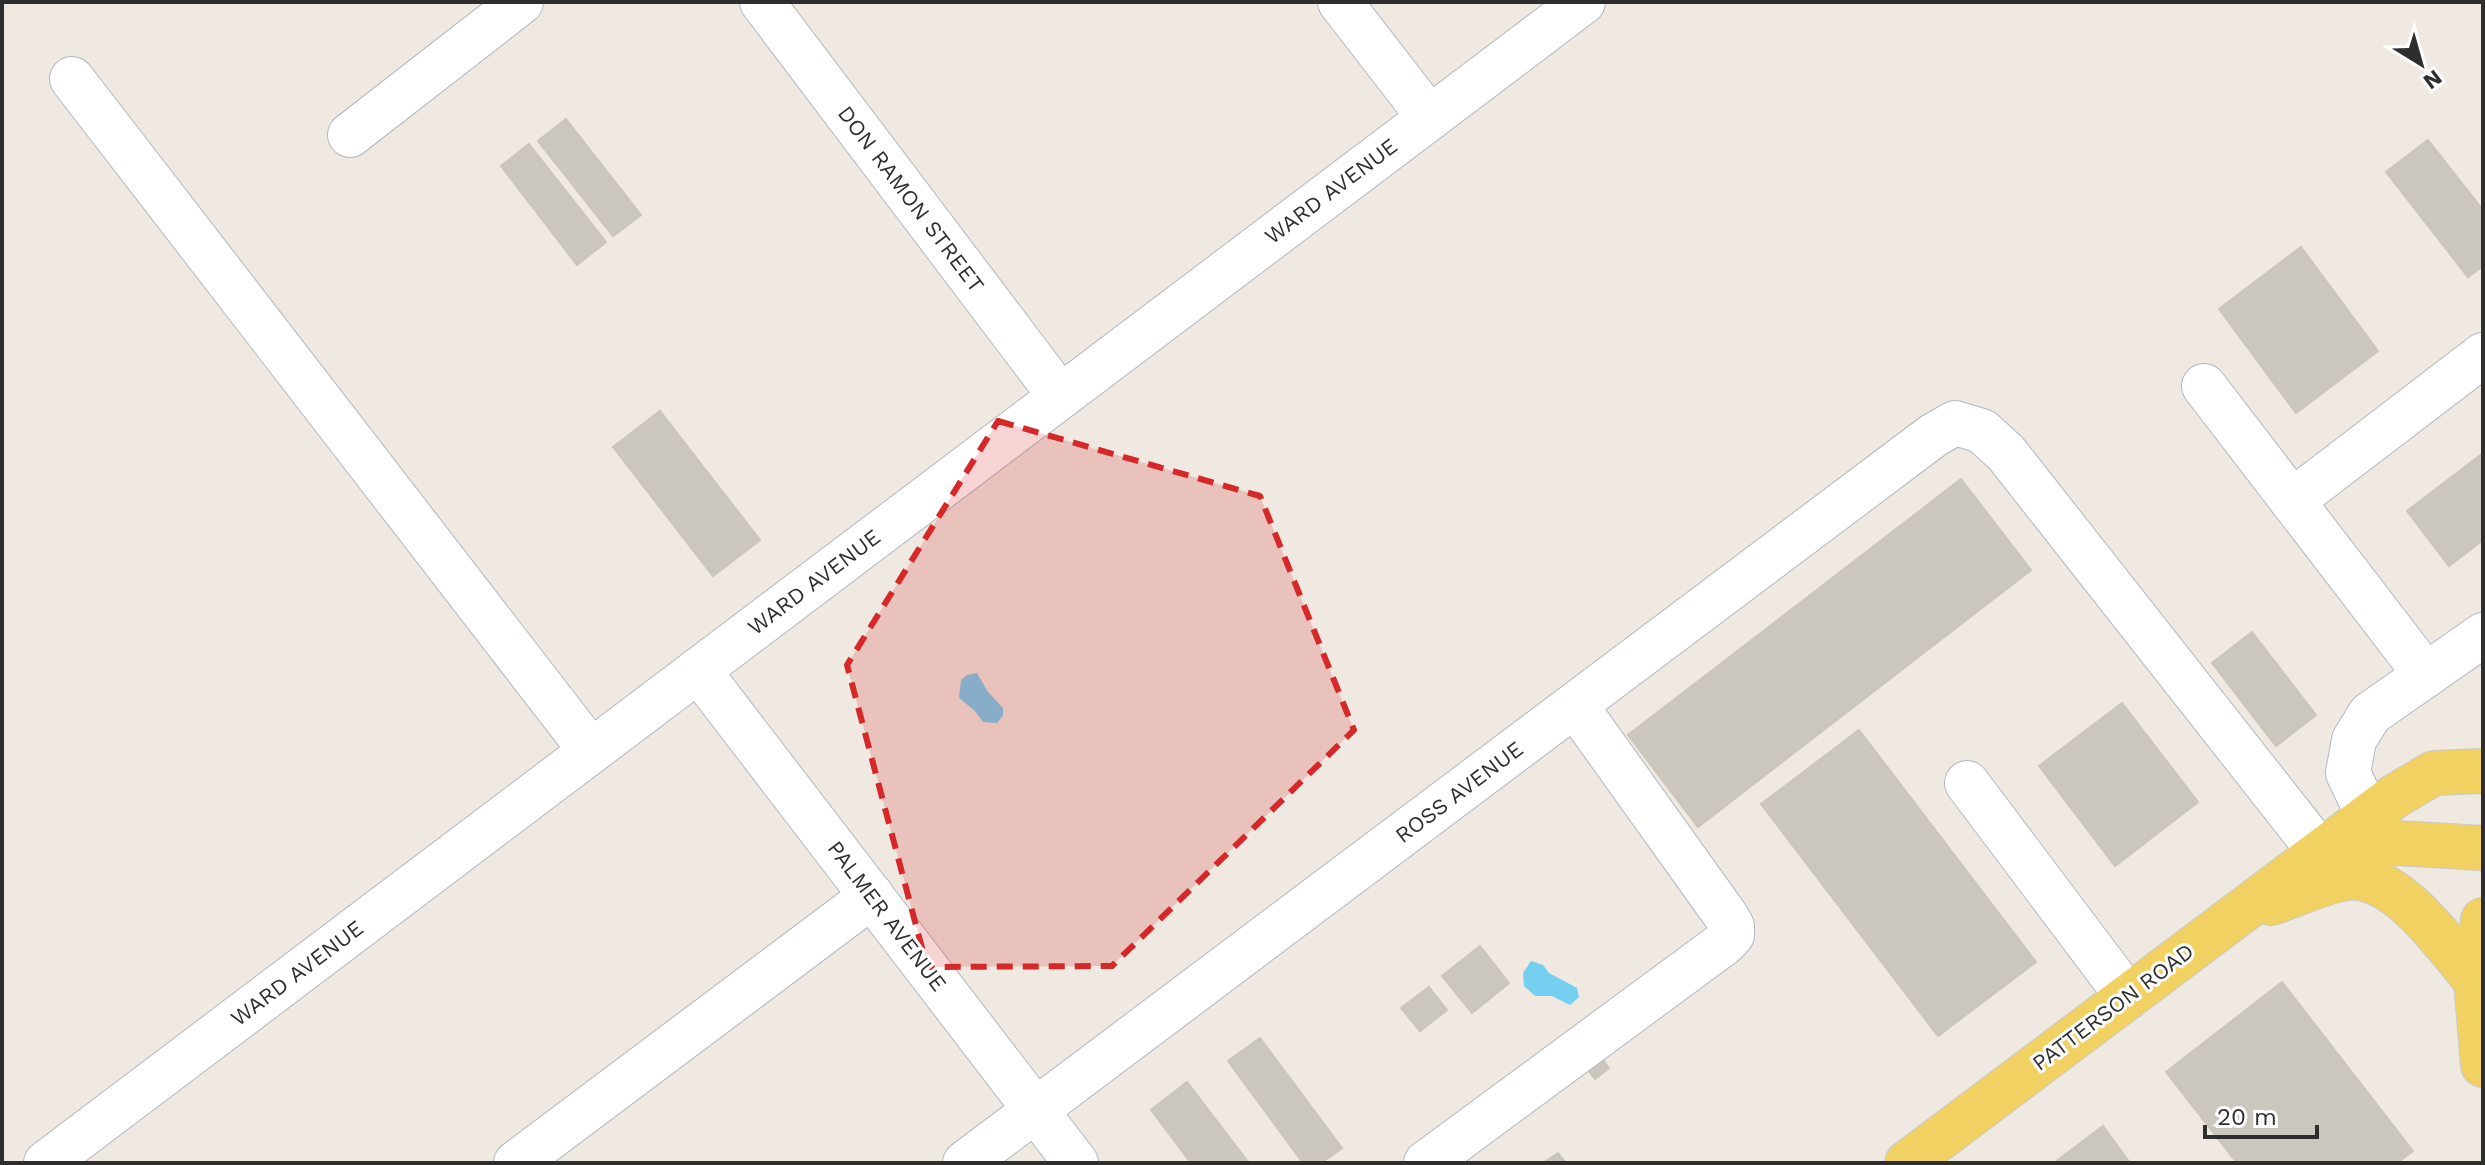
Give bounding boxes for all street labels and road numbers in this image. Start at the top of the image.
street label: DON RAMON STREET [833,101,989,297]
street label: WARD AVENUE [1260,133,1402,249]
street label: WARD AVENUE [743,524,885,640]
street label: ROSS AVENUE [1390,736,1528,848]
street label: PALMER AVENUE [822,836,952,996]
street label: WARD AVENUE [226,915,368,1031]
street label: PATTERSON ROAD [2028,938,2198,1076]

